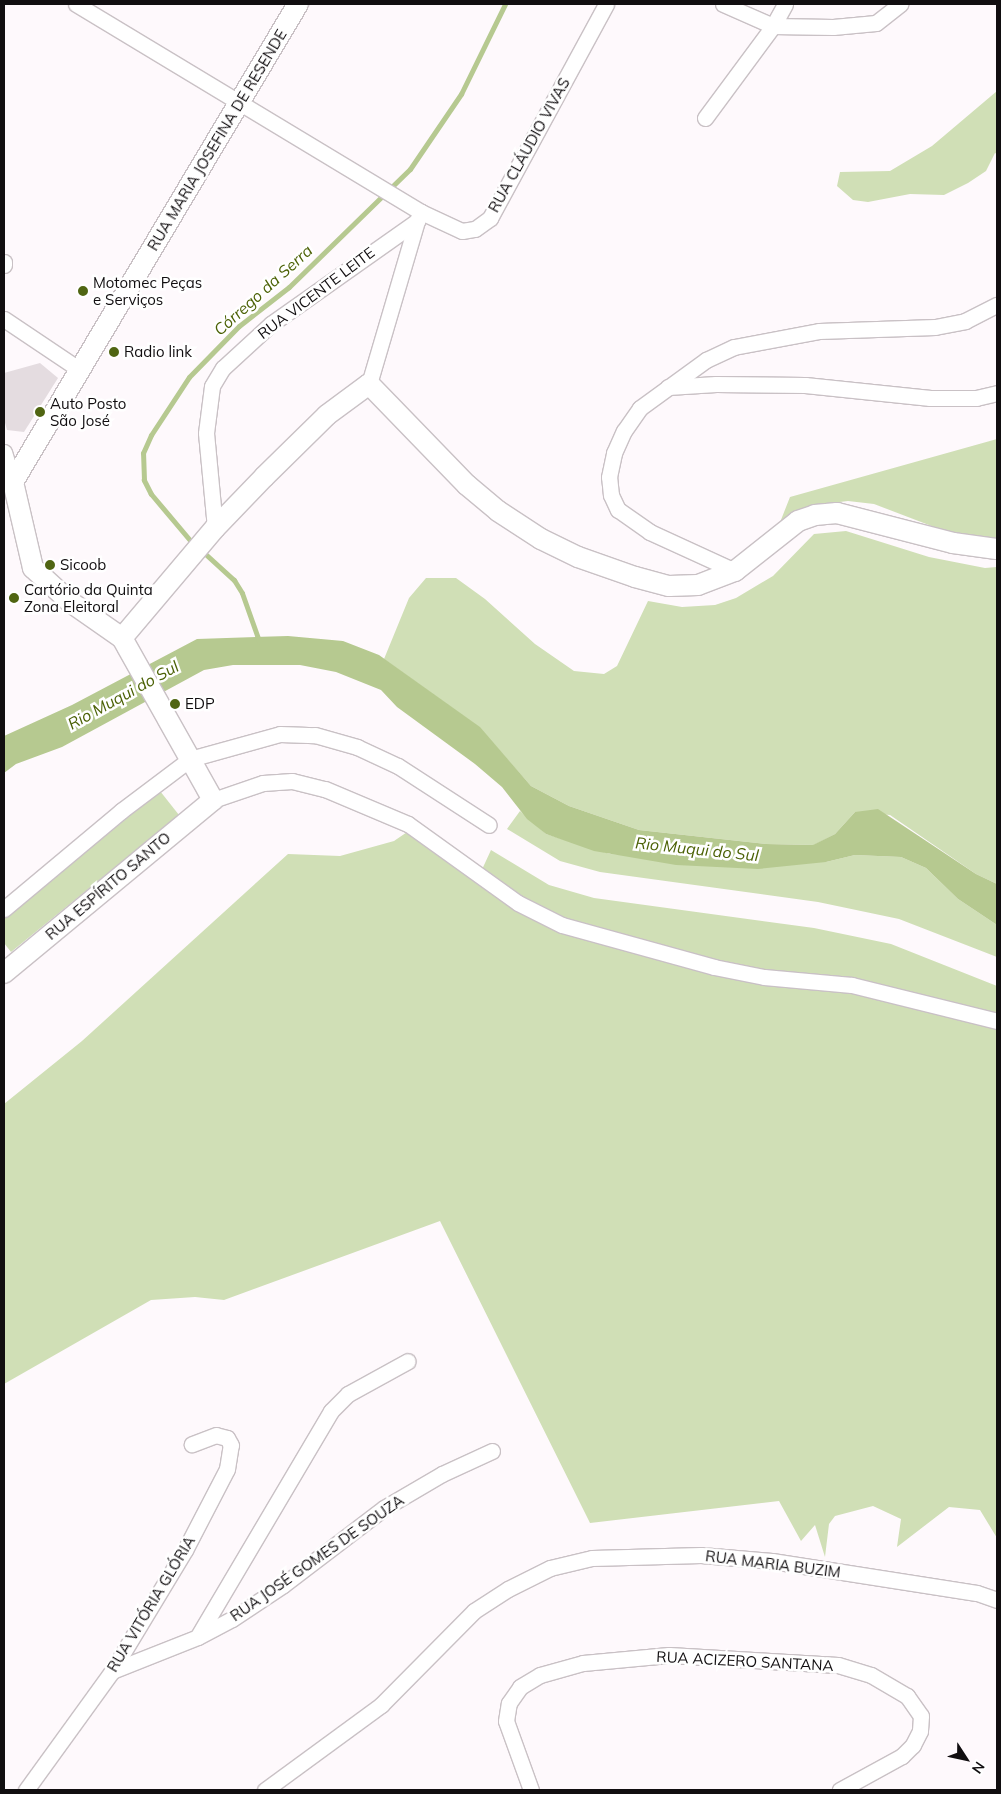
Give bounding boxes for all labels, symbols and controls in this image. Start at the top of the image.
street label: RUA MARIA JOSEFINA DE RESENDE [144,26,290,254]
street label: RUA CLÁUDIO VIVAS [485,75,573,215]
water label: Córrego da Serra [210,241,316,339]
street label: RUA VICENTE LEITE [254,243,378,343]
place label: Motomec Peças e Serviços [93,273,202,308]
marker: Motomec Peças e Serviços [77,285,89,297]
place label: Radio link [124,343,192,361]
marker: Radio link [108,346,120,358]
place label: Auto Posto São José [50,394,126,429]
marker: Auto Posto São José [34,406,46,418]
place label: Sicoob [60,556,106,574]
marker: Sicoob [44,559,56,571]
place label: Cartório da Quinta Zona Eleitoral [24,580,153,615]
marker: Cartório da Quinta Zona Eleitoral [8,592,20,604]
water label: Rio Muqui do Sul [64,657,182,733]
place label: EDP [185,695,215,713]
marker: EDP [169,698,181,710]
street label: RUA ESPÍRITO SANTO [42,828,174,944]
water label: Rio Muqui do Sul [634,833,760,865]
street label: RUA JOSÉ GOMES DE SOUZA [227,1491,407,1625]
street label: RUA VITÓRIA GLÓRIA [103,1533,199,1675]
street label: RUA MARIA BUZIM [704,1547,842,1581]
street label: RUA ACIZERO SANTANA [656,1647,834,1675]
north arrow [941,1734,991,1784]
text: N [968,1758,989,1777]

